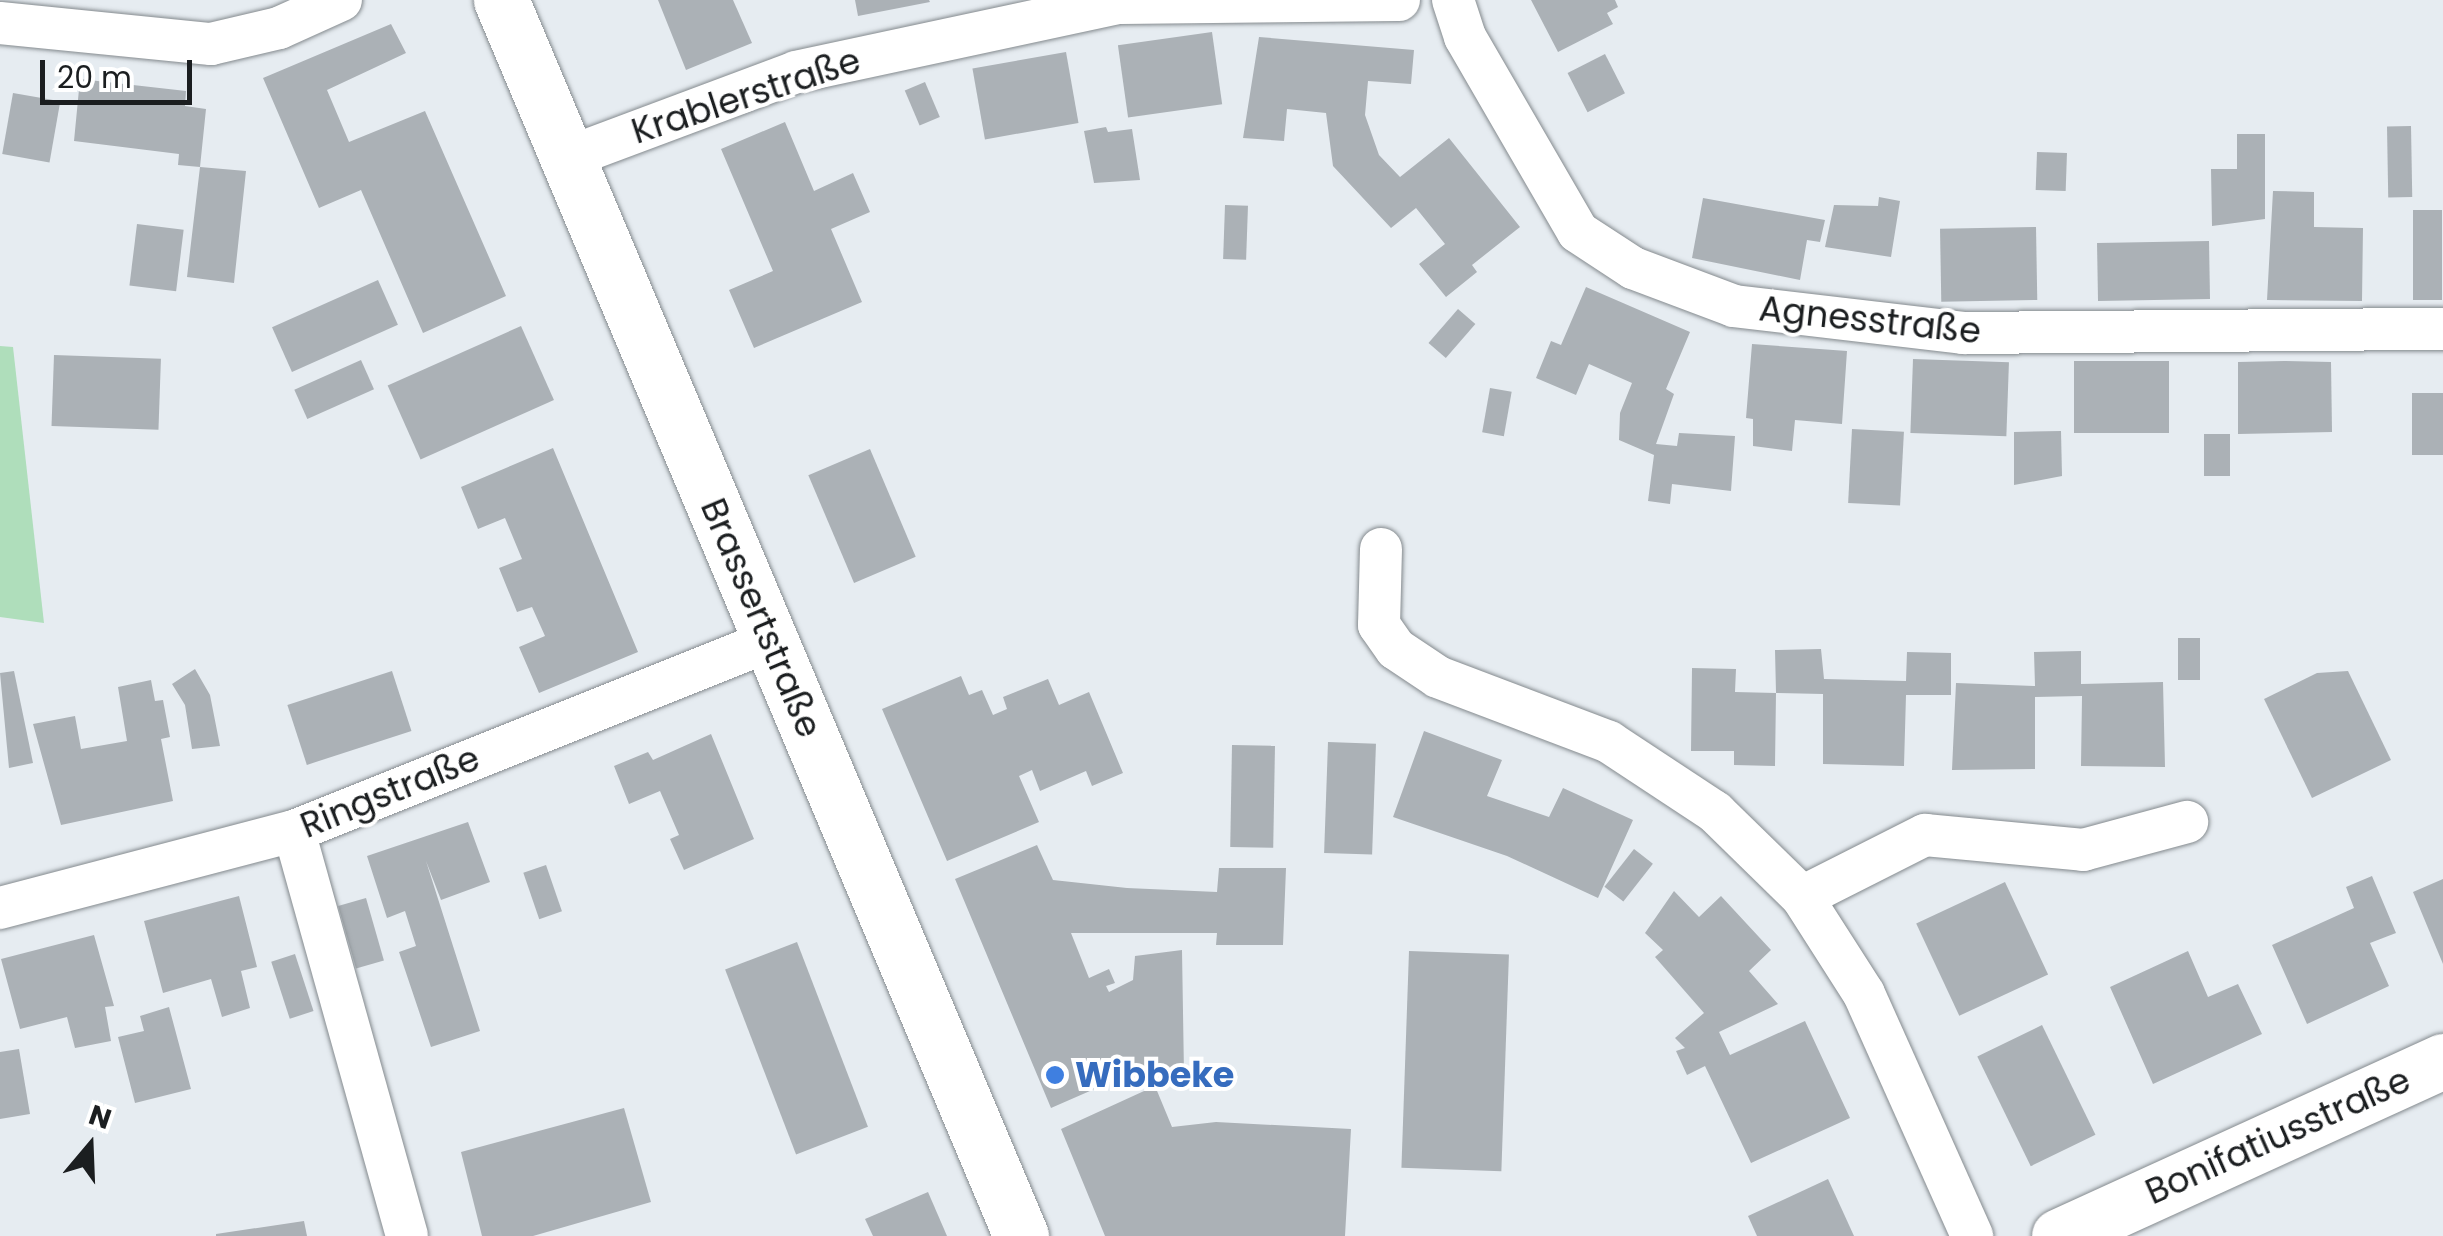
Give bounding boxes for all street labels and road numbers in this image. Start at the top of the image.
street label: Krablerstraße [626,39,866,153]
street label: Agnesstraße [1757,287,1983,353]
street label: Brassertstraße [692,492,830,744]
street label: Ringstraße [294,737,486,847]
street label: Bonifatiusstraße [2139,1059,2417,1213]

